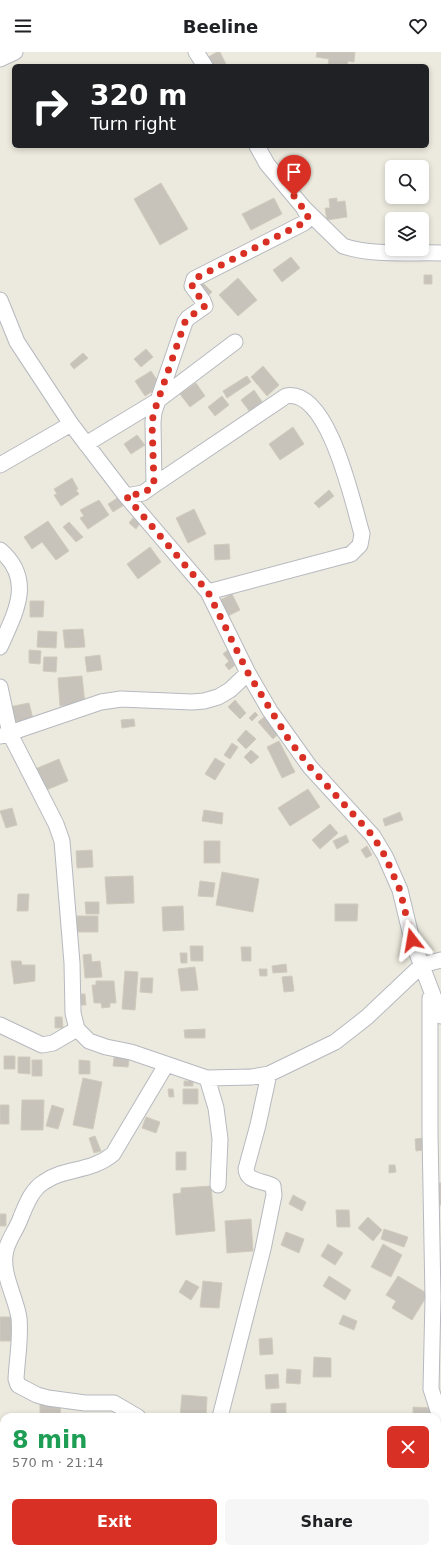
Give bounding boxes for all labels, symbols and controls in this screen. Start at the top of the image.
icon: menu [12,15,34,37]
icon: heart [407,15,429,37]
text: Beeline [183,16,258,37]
text: 320 m [90,79,187,112]
icon: right [24,80,76,132]
text: Turn right [90,113,176,134]
pin [277,155,311,196]
map controls [385,160,429,256]
button: search [385,160,429,204]
icon: arrive [283,161,305,183]
button: layers [385,212,429,256]
position arrow [391,919,433,961]
text: 8 min [12,1426,87,1454]
button: close [387,1426,429,1468]
text: 570 m · 21:14 [12,1455,103,1470]
button: Exit [12,1499,217,1545]
button: Share [225,1499,429,1545]

